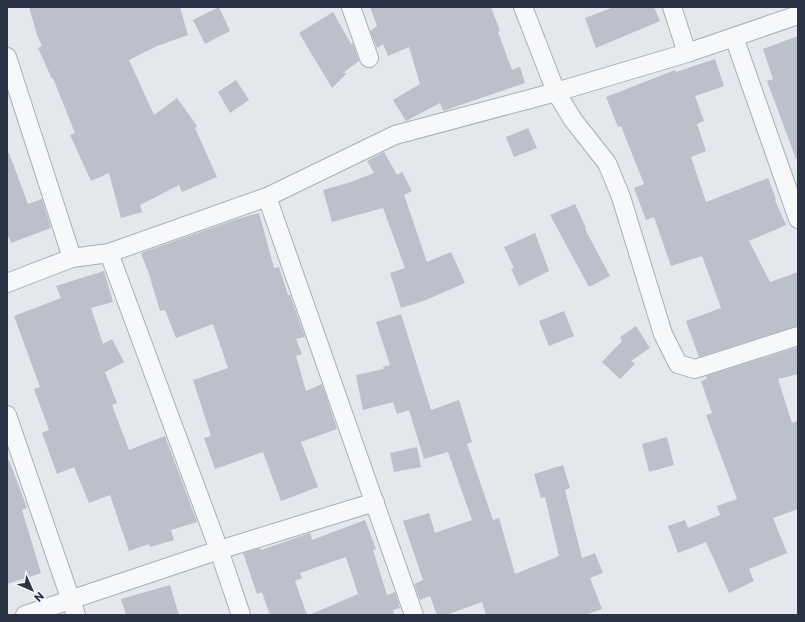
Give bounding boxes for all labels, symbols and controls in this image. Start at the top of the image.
north arrow [12,570,52,610]
text: N [30,588,48,606]

